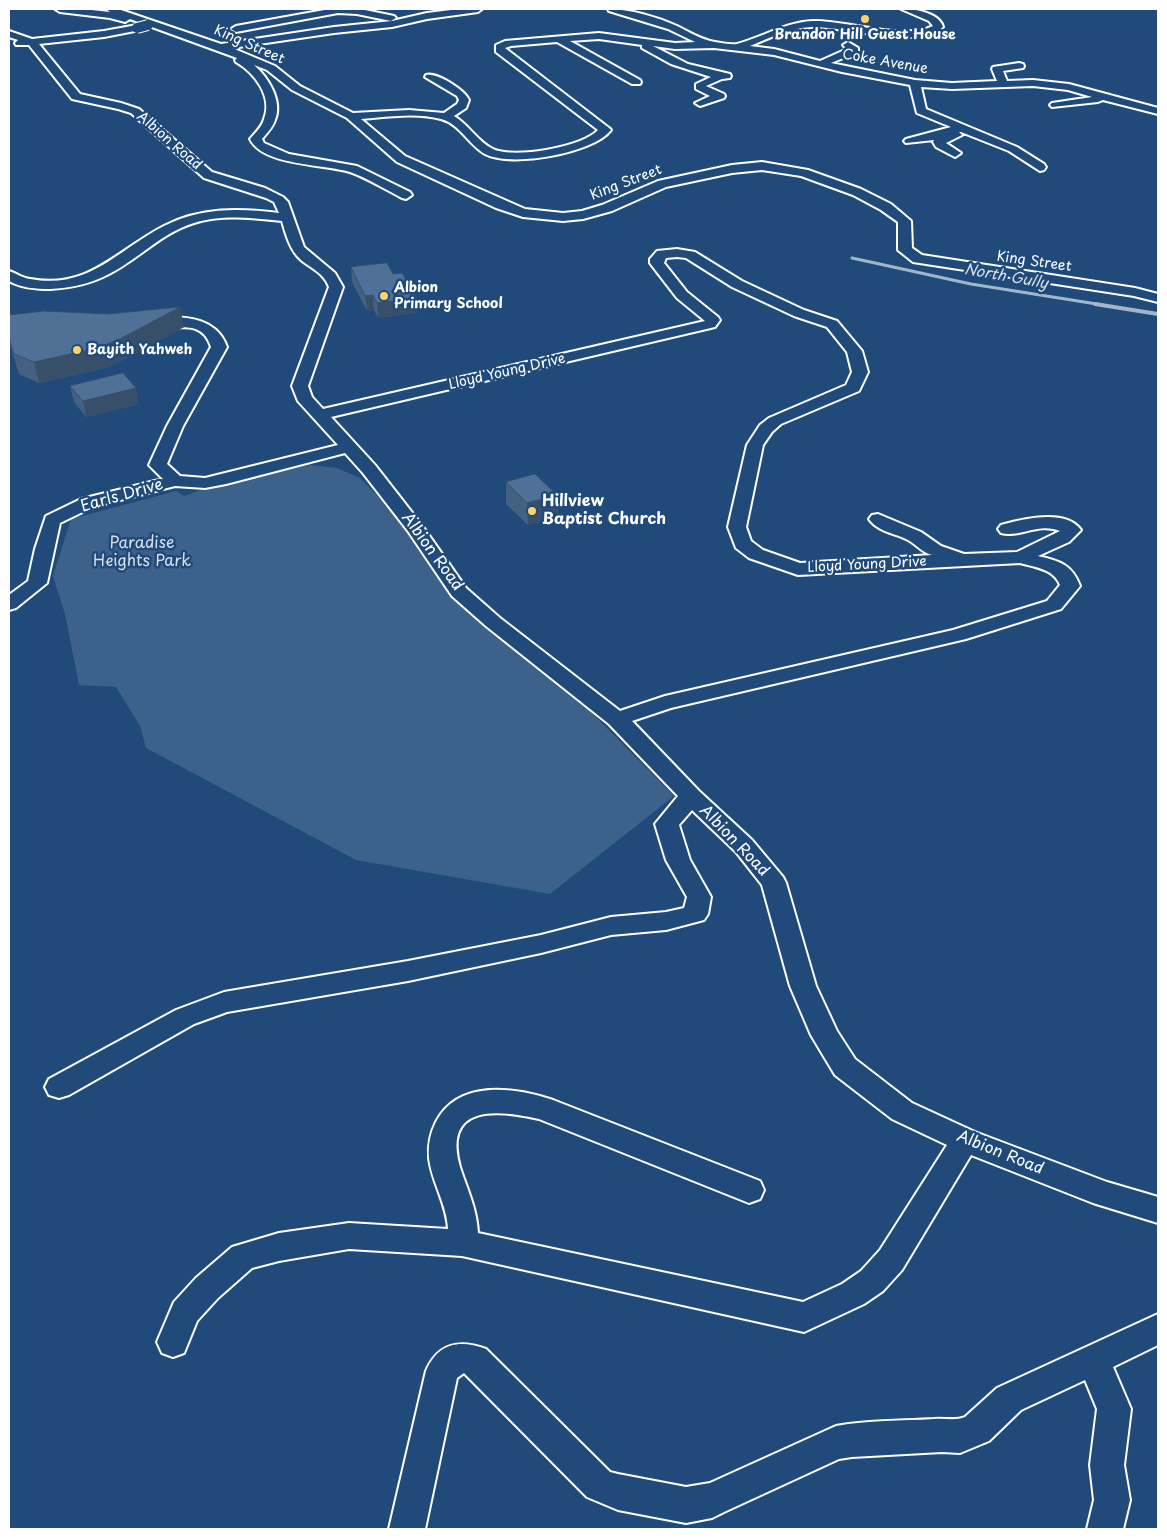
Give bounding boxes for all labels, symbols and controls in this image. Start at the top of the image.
marker: Brandon Hill Guest House [859,13,871,25]
street label: King Street [211,22,287,68]
place label: Brandon Hill Guest House [774,27,956,43]
street label: Coke Avenue [841,46,929,78]
street label: Albion Road [133,108,205,174]
street label: King Street [588,162,664,204]
street label: King Street [995,248,1073,276]
water label: North Gully [963,261,1049,293]
place label: Albion Primary School [394,280,503,312]
marker: Albion Primary School [378,290,390,302]
place label: Bayith Yahweh [87,342,192,358]
marker: Bayith Yahweh [71,344,83,356]
street label: Lloyd Young Drive [447,350,567,394]
street label: Earls Drive [79,475,165,517]
place label: Hillview Baptist Church [542,492,666,530]
marker: Hillview Baptist Church [526,505,538,517]
street label: Albion Road [397,509,467,595]
park label: Paradise Heights Park [93,534,191,572]
street label: Lloyd Young Drive [807,553,927,577]
street label: Albion Road [695,801,773,881]
street label: Albion Road [954,1127,1046,1179]

